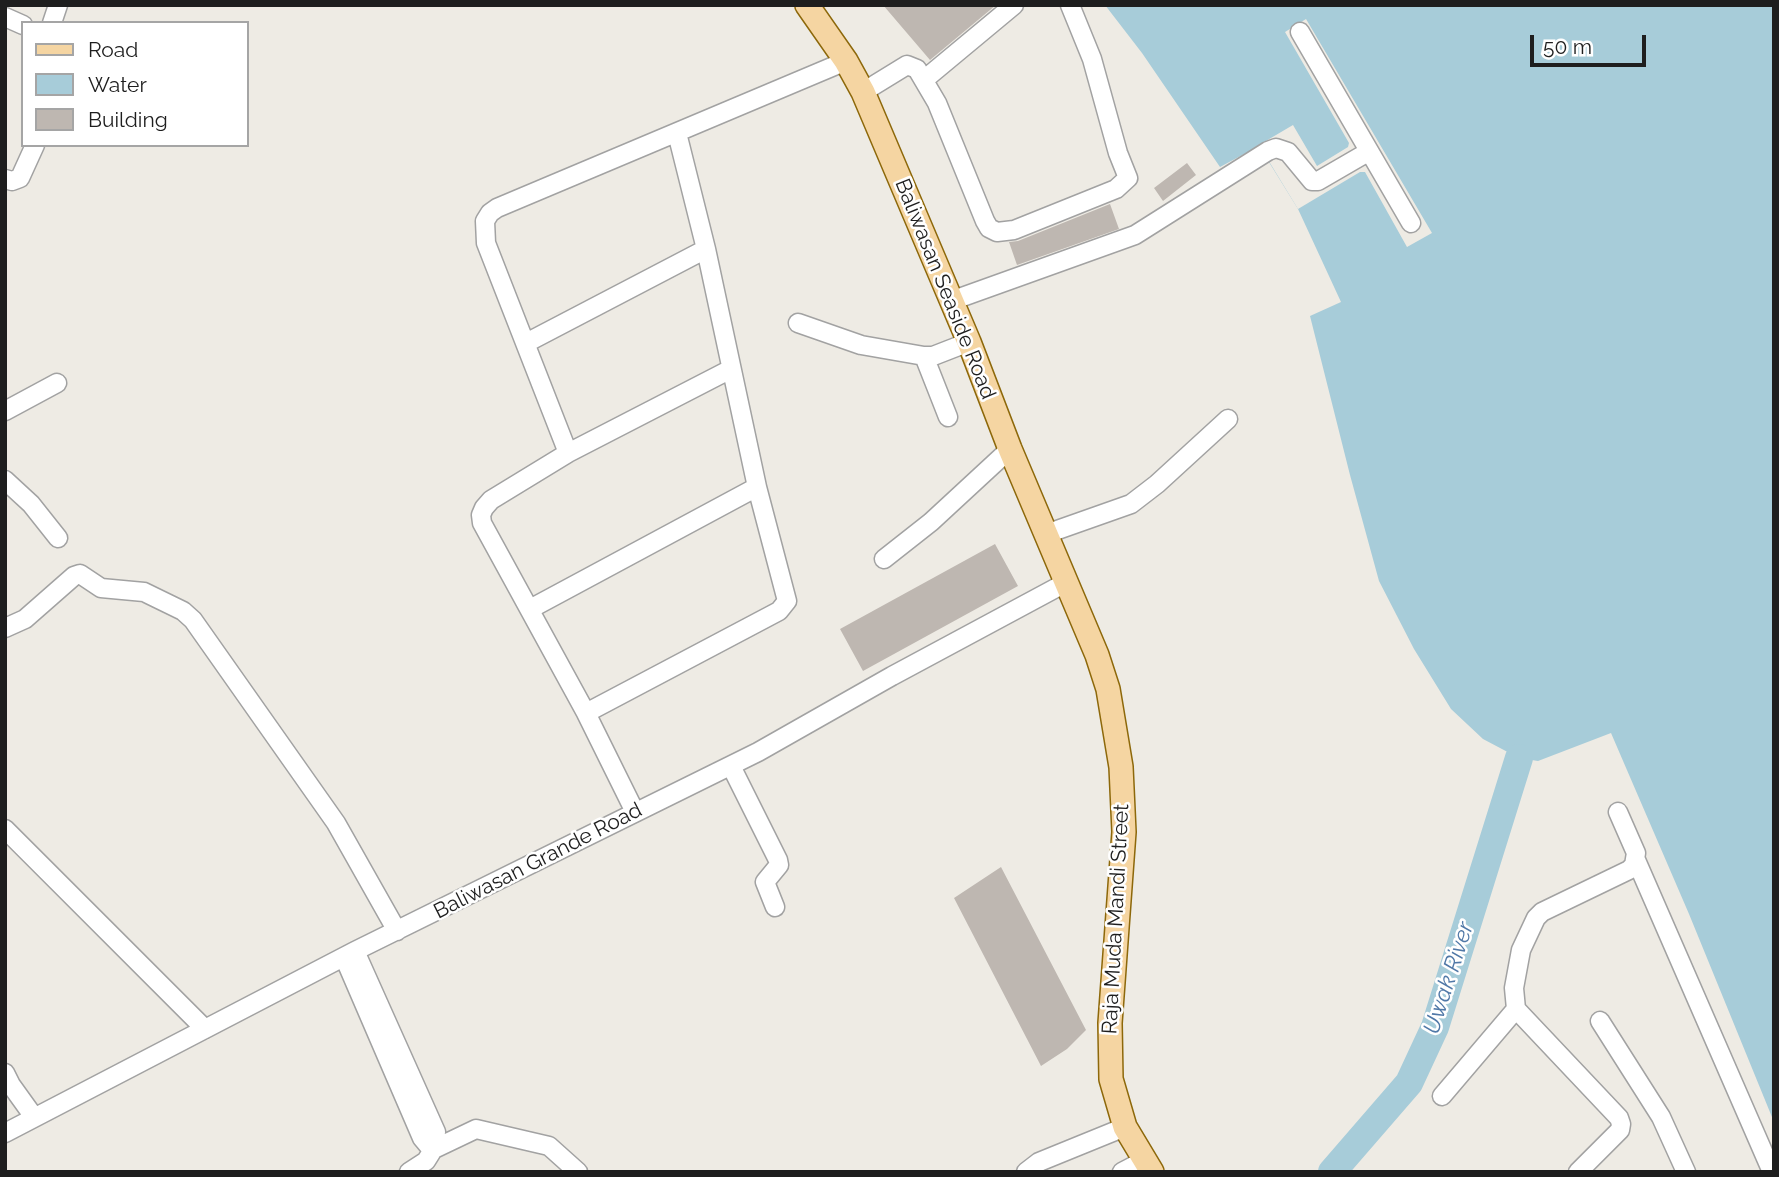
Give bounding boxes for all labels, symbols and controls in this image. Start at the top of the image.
legend [21,21,248,147]
scale bar [1534,21,1650,65]
text: 50 m [1543,34,1592,59]
text: Road [88,37,138,62]
text: Water [88,72,147,97]
text: Building [88,107,168,132]
street label: Baliwasan Seaside Road [889,175,1001,403]
street label: Baliwasan Grande Road [430,797,646,925]
street label: Raja Muda Mandi Street [1097,803,1135,1035]
water label: Uwak River [1418,918,1480,1038]

